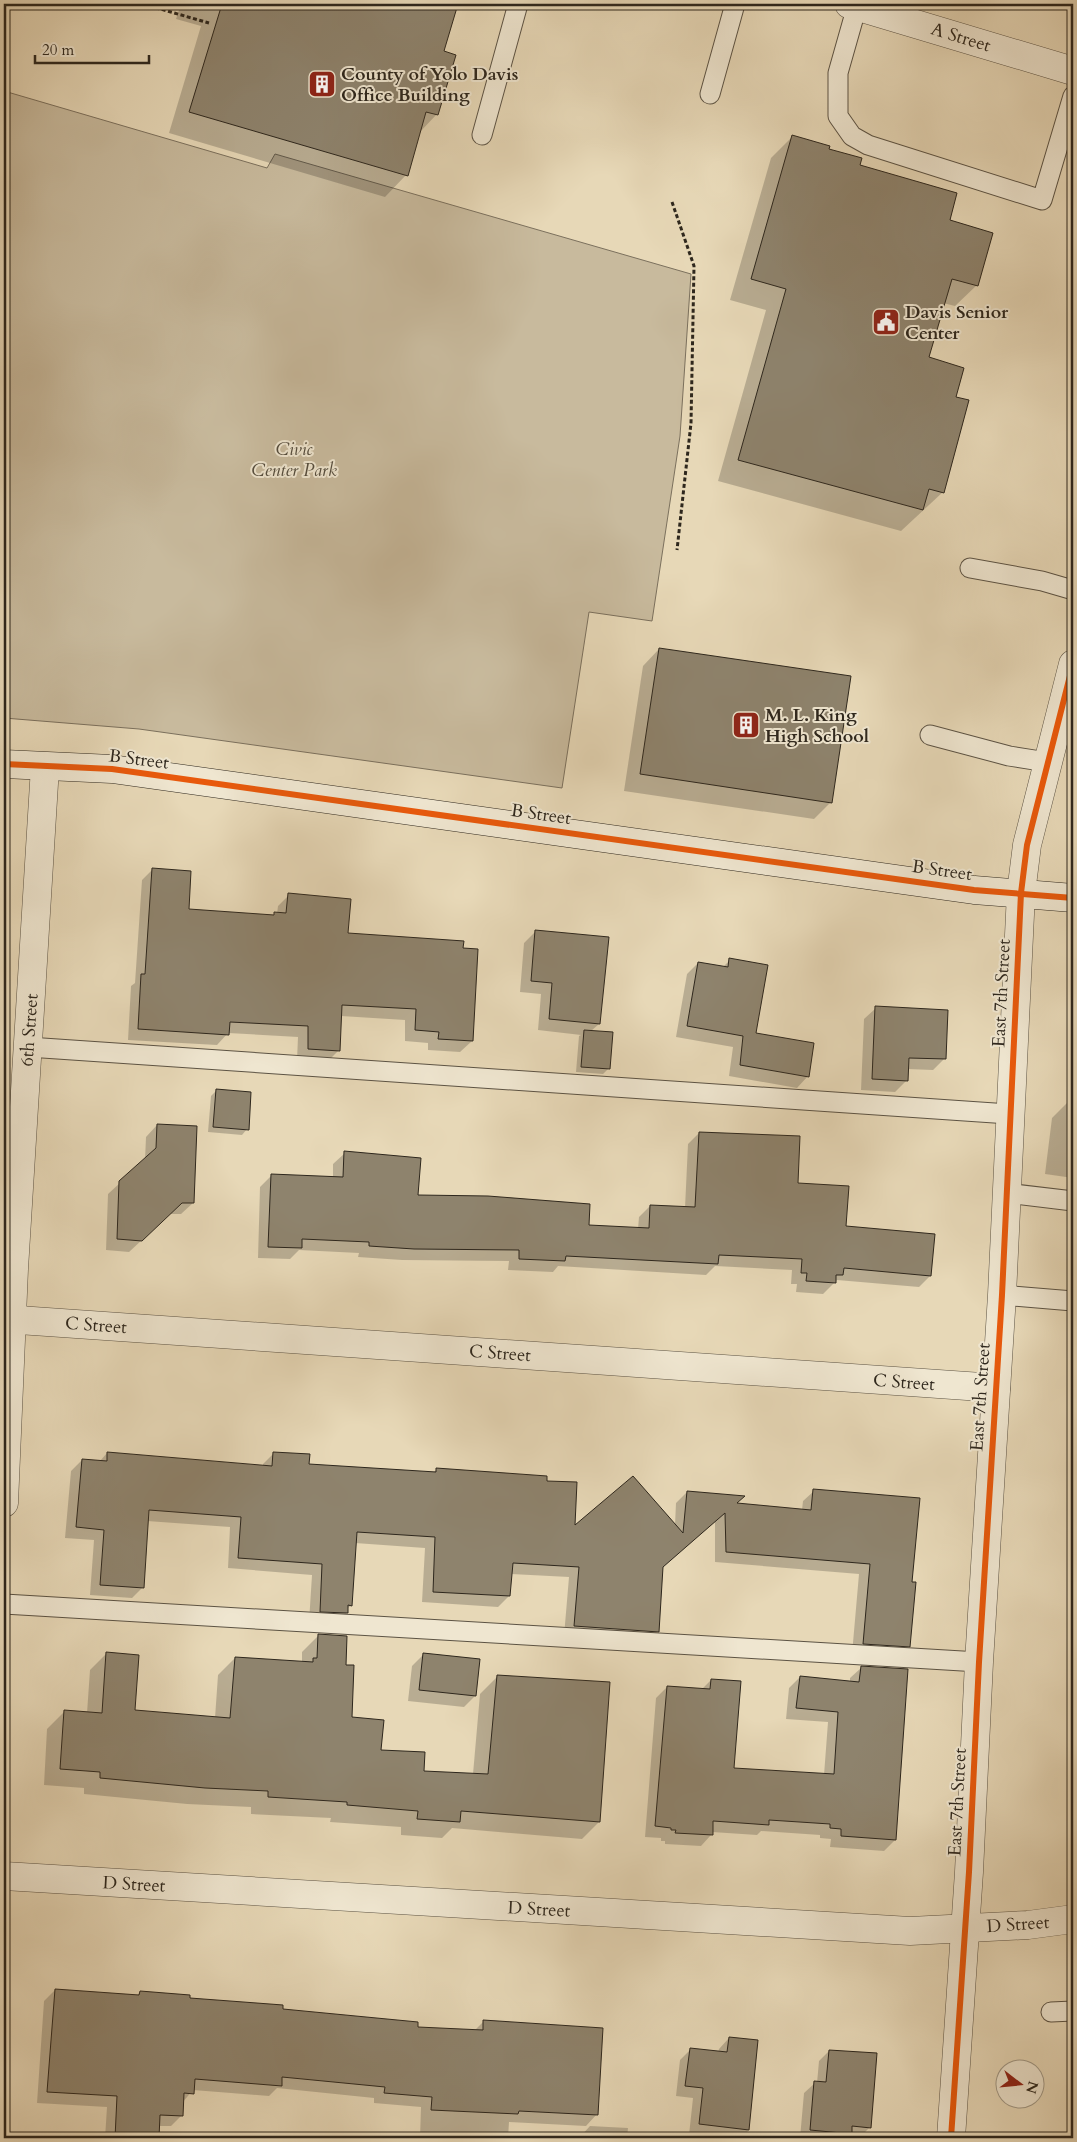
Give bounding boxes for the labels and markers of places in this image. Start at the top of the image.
place label: County of Yolo Davis Office Building [341,62,518,108]
building icon: County of Yolo Davis Office Building [307,69,337,99]
place label: Davis Senior Center [905,300,1009,346]
public building icon: Davis Senior Center [871,307,901,337]
place label: M. L. King High School [765,703,869,749]
building icon: M. L. King High School [731,710,761,740]

